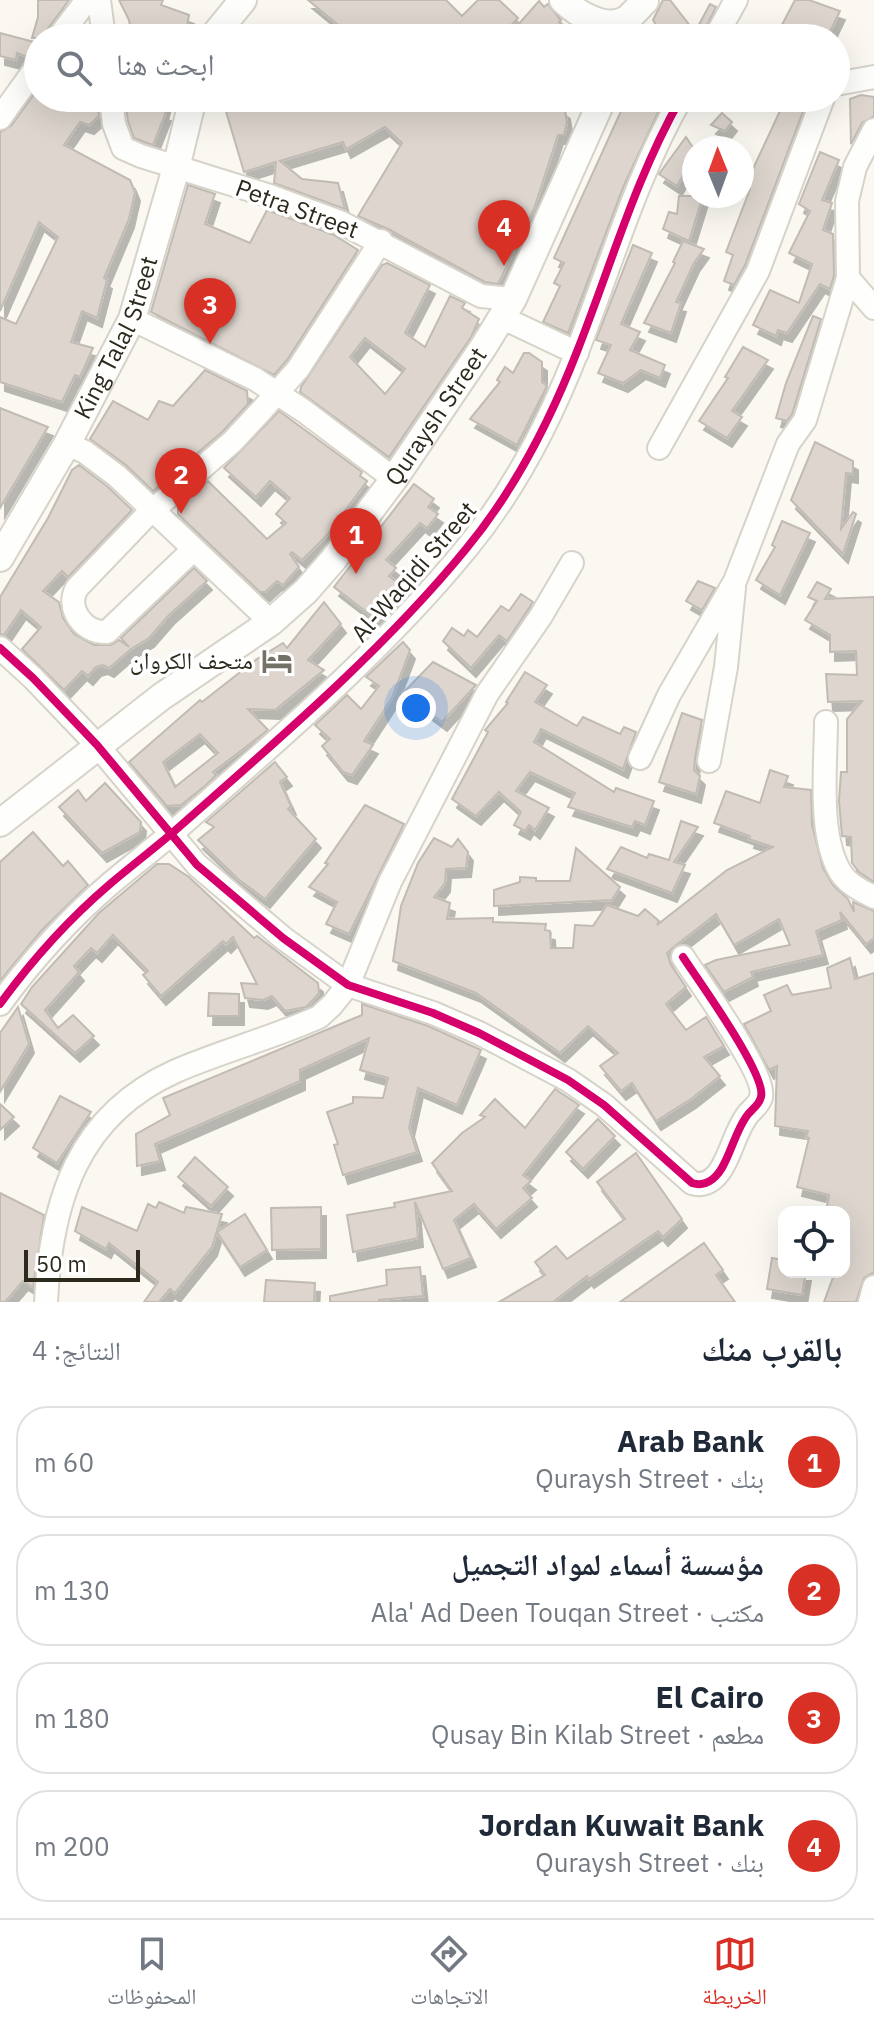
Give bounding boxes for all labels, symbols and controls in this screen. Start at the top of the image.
search box [24,24,850,112]
text: ابحث هنا [116,44,215,83]
icon: search [52,46,96,90]
north arrow [682,136,754,208]
street label: Petra Street [231,171,363,245]
pin: 4 [478,200,530,266]
street label: King Talal Street [66,252,164,424]
pin: 3 [184,278,236,344]
street label: Quraysh Street [377,341,494,492]
pin: 2 [155,448,207,514]
street label: Al-Waqidi Street [343,494,483,648]
pin: 1 [330,508,382,574]
place label: متحف الكروان [130,644,253,676]
hotel icon: متحف الكروان [260,644,294,678]
your location [396,688,436,728]
map controls [778,1206,850,1278]
button: locate [778,1206,850,1278]
scale bar [24,1246,140,1282]
text: 50 m [36,1249,87,1278]
text: بالقرب منك [701,1326,842,1370]
text: النتائج: 4 [32,1333,121,1367]
text: Arab Bank [617,1421,764,1460]
text: 60 m [34,1445,94,1479]
text: 1 [806,1445,822,1479]
text: بنك · Quraysh Street [535,1461,764,1495]
text: مؤسسة أسماء لمواد التجميل [452,1544,764,1583]
text: 130 m [34,1573,110,1607]
text: 2 [806,1573,822,1607]
text: مكتب · Ala' Ad Deen Touqan Street [371,1595,764,1629]
text: El Cairo [656,1677,764,1716]
text: 180 m [34,1701,110,1735]
text: 3 [806,1701,822,1735]
text: مطعم · Qusay Bin Kilab Street [431,1717,764,1751]
text: Jordan Kuwait Bank [479,1805,764,1844]
text: 200 m [34,1829,110,1863]
text: 4 [806,1829,822,1863]
text: بنك · Quraysh Street [535,1845,764,1879]
tab: المحفوظات [107,1932,196,2018]
tab: الاتجاهات [410,1932,488,2018]
tab: الخريطة [702,1932,767,2018]

